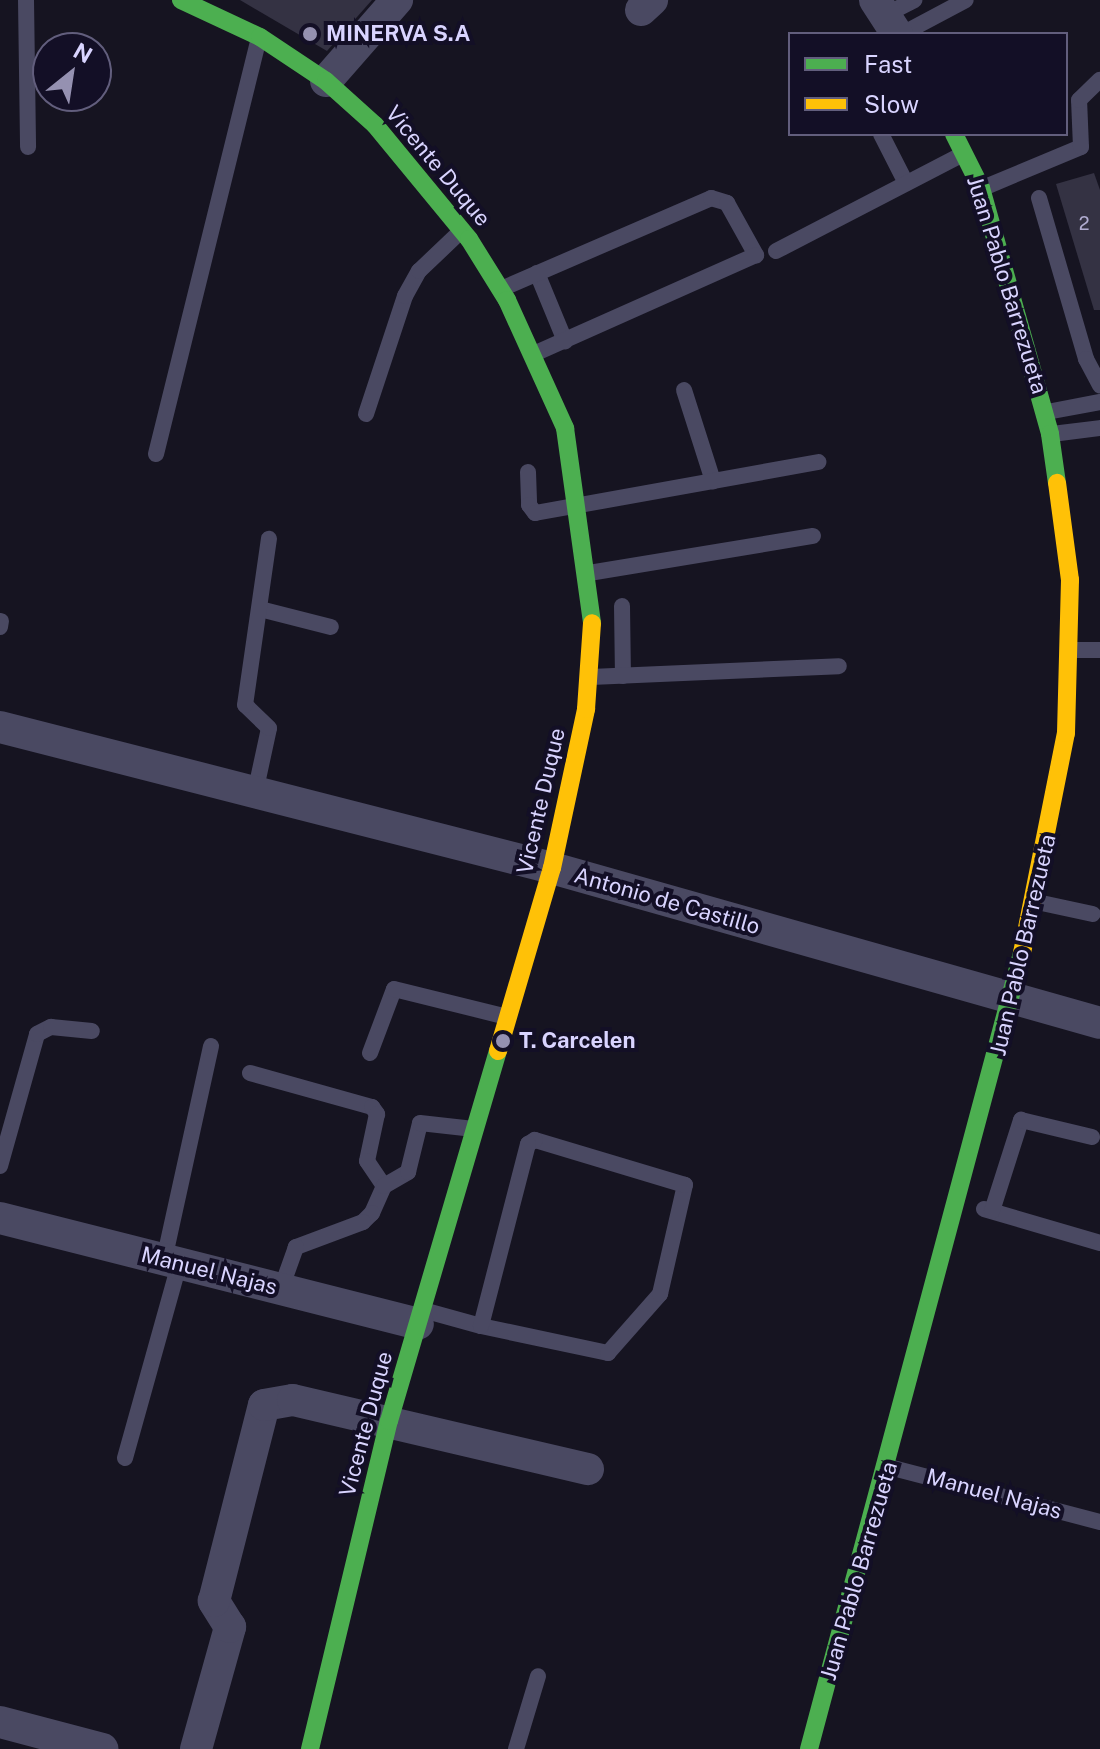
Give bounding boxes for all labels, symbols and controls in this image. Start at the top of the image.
place label: MINERVA S.A [326,21,470,47]
marker: MINERVA S.A [301,25,319,43]
north arrow [32,32,112,112]
legend [788,32,1068,136]
text: N [69,37,97,69]
text: Fast [864,50,912,78]
text: Slow [864,90,919,118]
street label: Vicente Duque [380,100,496,232]
street label: Juan Pablo Barrezueta [961,173,1053,397]
house number: 2 [1079,213,1089,235]
street label: Vicente Duque [511,725,571,877]
street label: Juan Pablo Barrezueta [985,832,1061,1058]
street label: Antonio de Castillo [571,862,763,940]
place label: T. Carcelen [519,1028,636,1054]
marker: T. Carcelen [494,1032,512,1050]
street label: Manuel Najas [138,1241,280,1301]
street label: Vicente Duque [334,1349,398,1499]
street label: Juan Pablo Barrezueta [815,1458,903,1684]
street label: Manuel Najas [923,1463,1065,1525]

